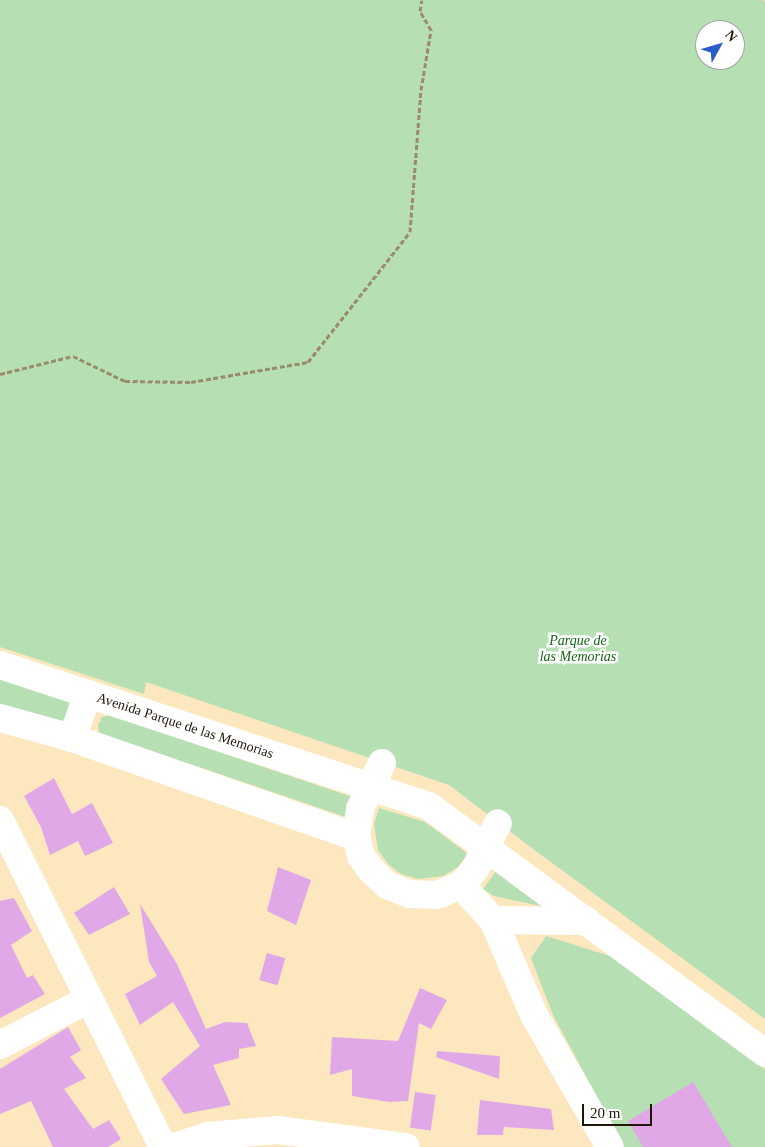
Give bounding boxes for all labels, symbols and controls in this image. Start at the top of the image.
north arrow [695,20,745,70]
text: N [722,27,740,45]
park label: Parque de las Memorias [540,633,616,666]
street label: Avenida Parque de las Memorias [95,689,275,763]
scale bar [585,1094,655,1126]
text: 20 m [590,1105,620,1121]

